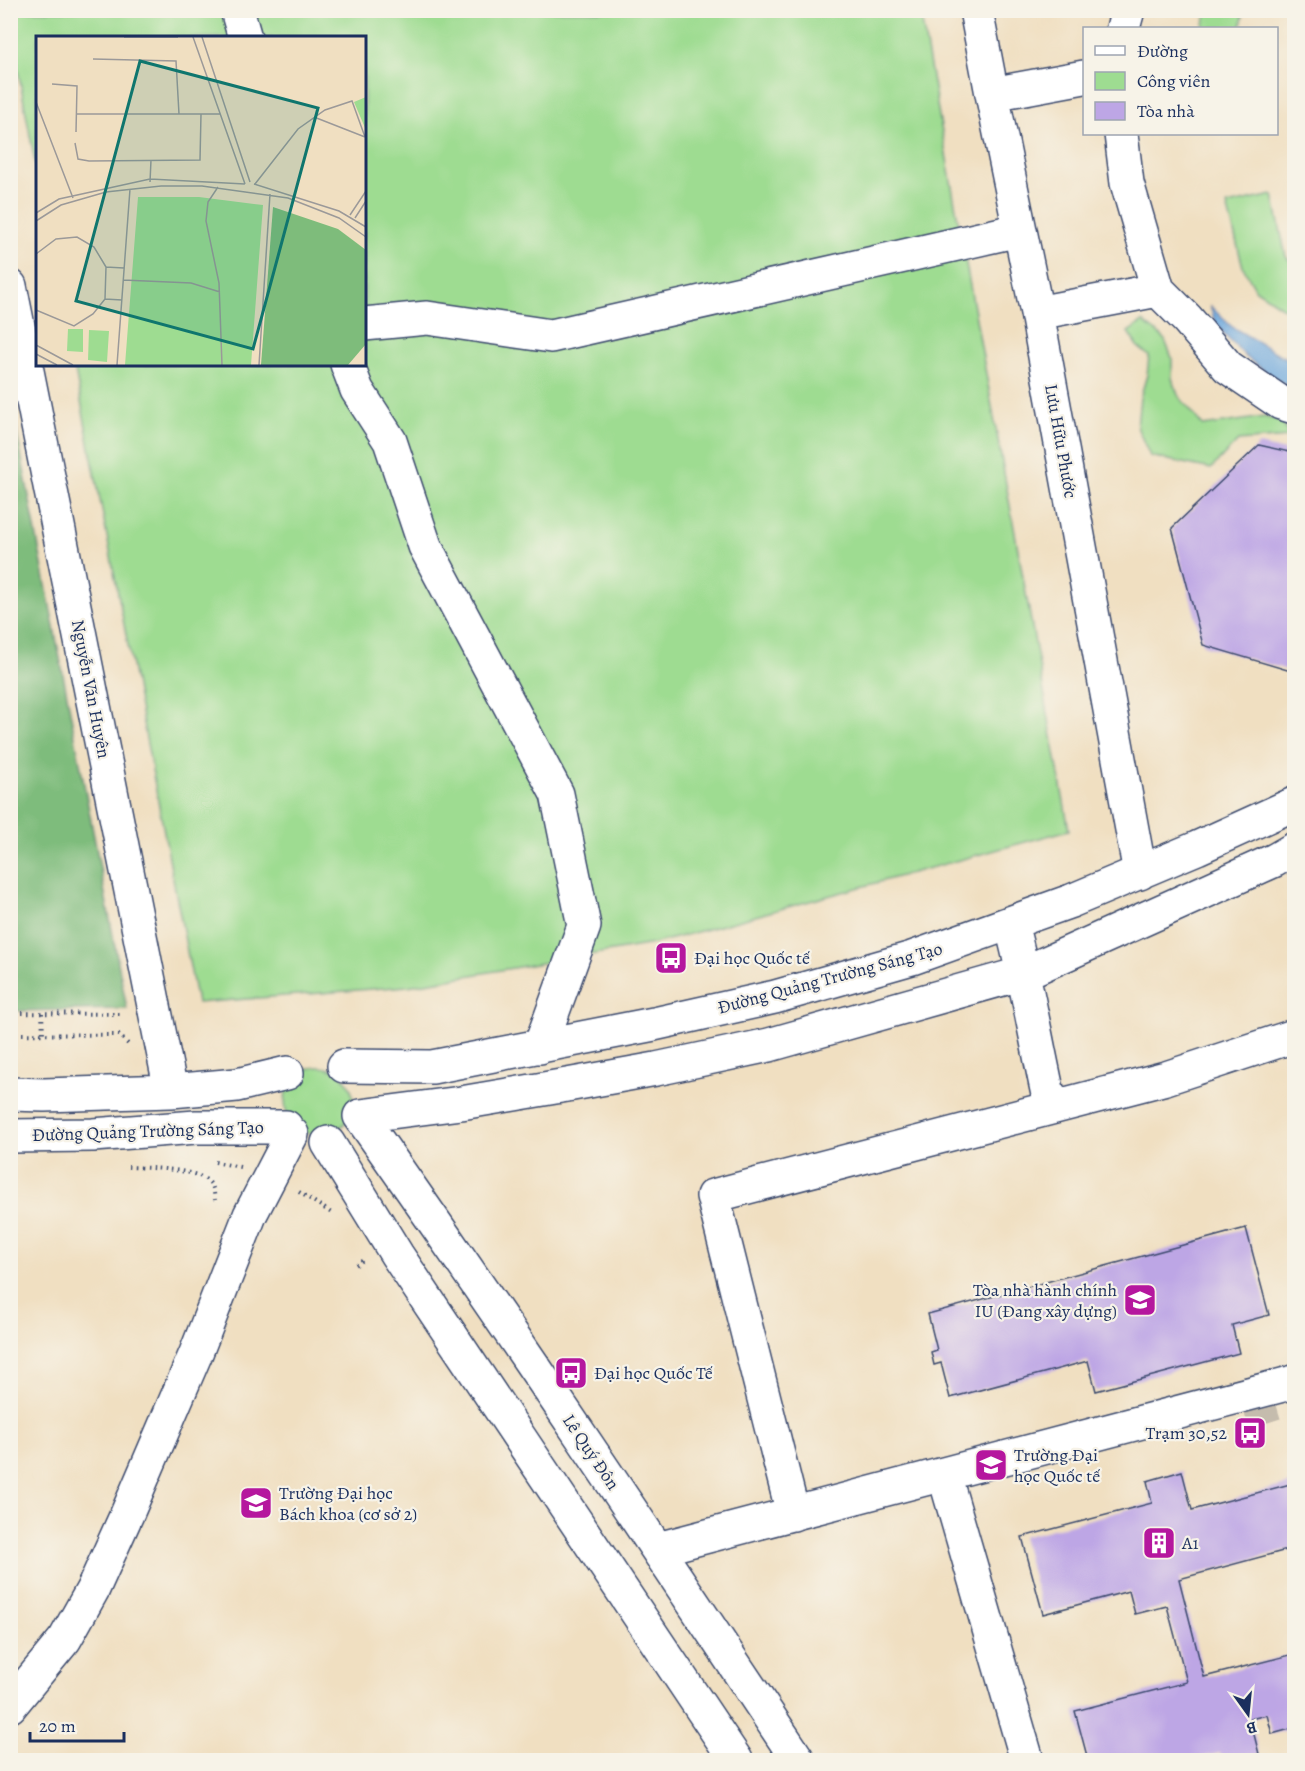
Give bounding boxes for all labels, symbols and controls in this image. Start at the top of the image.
legend [1083,27,1278,135]
inset map [36,36,366,366]
text: Đường [1137,39,1188,63]
text: Công viên [1137,69,1210,93]
text: Tòa nhà [1137,99,1195,123]
street label: Lưu Hữu Phước [1039,382,1083,500]
street label: Nguyễn Văn Huyên [66,618,116,761]
street label: Đường Quảng Trường Sáng Tạo [715,936,945,1020]
bus stop icon: Đại học Quốc tế [653,940,689,976]
place label: Đại học Quốc tế [694,946,810,970]
street label: Đường Quảng Trường Sáng Tạo [32,1115,264,1147]
place label: Tòa nhà hành chính IU (Đang xây dựng) [973,1278,1117,1323]
school or university icon: Tòa nhà hành chính IU (Đang xây dựng) [1122,1282,1158,1318]
bus stop icon: Đại học Quốc Tế [553,1355,589,1391]
place label: Đại học Quốc Tế [594,1361,713,1385]
street label: Lê Quý Đôn [557,1410,625,1495]
bus stop icon: Trạm 30,52 [1232,1415,1268,1451]
place label: Trạm 30,52 [1145,1421,1227,1445]
place label: Trường Đại học Quốc tế [1014,1443,1100,1488]
school or university icon: Trường Đại học Quốc tế [973,1447,1009,1483]
place label: Trường Đại học Bách khoa (cơ sở 2) [279,1481,417,1526]
school or university icon: Trường Đại học Bách khoa (cơ sở 2) [238,1485,274,1521]
building icon: A1 [1141,1525,1177,1561]
place label: A1 [1181,1531,1199,1555]
north arrow [1218,1684,1278,1744]
scale bar [30,1705,124,1743]
text: 20 m [39,1714,76,1738]
text: B [1244,1716,1259,1739]

